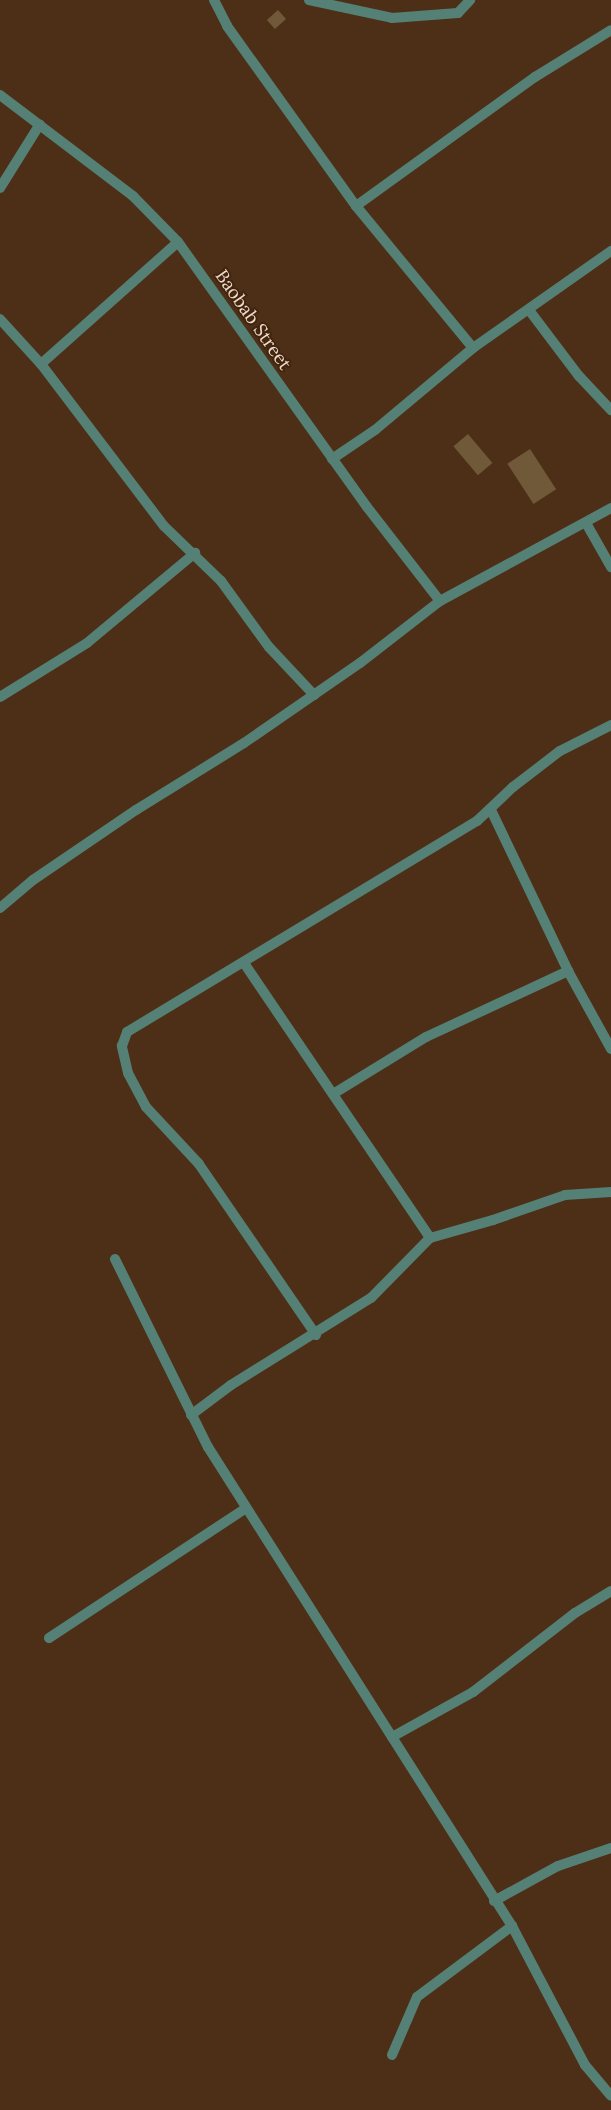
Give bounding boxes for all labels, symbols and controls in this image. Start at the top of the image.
street label: Baobab Street [211,266,295,374]

